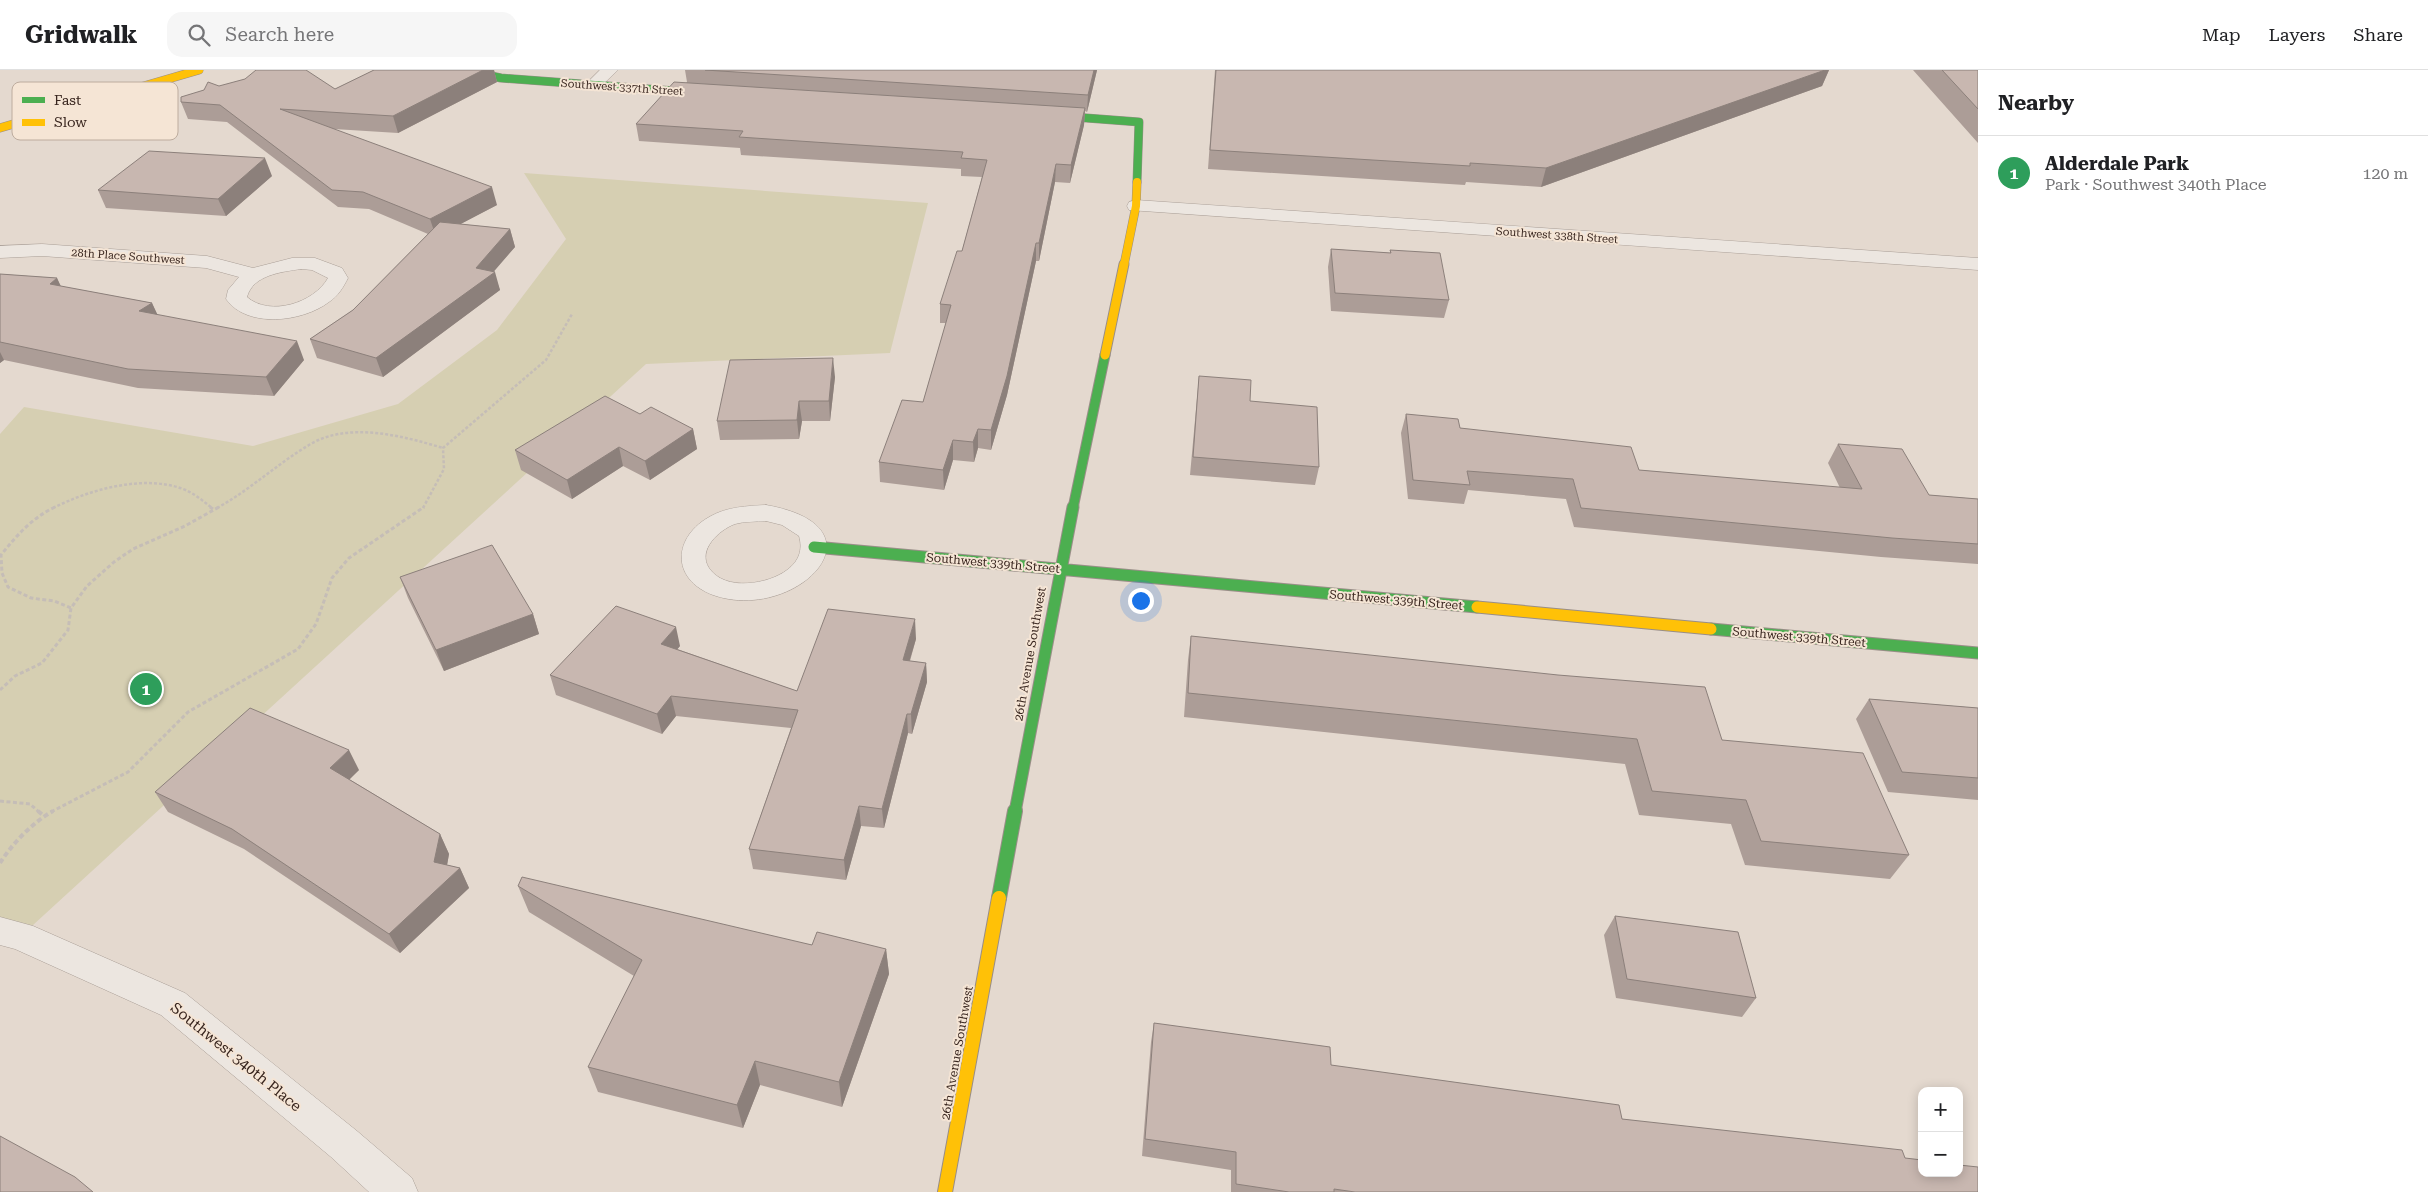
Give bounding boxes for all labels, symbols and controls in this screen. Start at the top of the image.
search box [167,12,517,57]
text: Gridwalk [25,21,137,49]
icon: search [185,21,213,49]
text: Search here [225,23,334,46]
text: Map [2202,24,2241,45]
text: Layers [2269,24,2325,45]
text: Share [2353,24,2403,45]
street label: Southwest 337th Street [560,77,684,98]
legend [12,82,178,140]
text: Nearby [1998,91,2074,115]
text: Fast [54,92,81,108]
text: Slow [54,114,87,130]
text: Alderdale Park [2045,152,2189,175]
text: 1 [2010,164,2018,183]
text: 120 m [2362,164,2408,183]
text: Park · Southwest 340th Place [2045,175,2266,194]
street label: Southwest 338th Street [1495,225,1619,246]
street label: 28th Place Southwest [71,246,185,267]
street label: Southwest 339th Street [926,550,1061,576]
street label: 26th Avenue Southwest [1011,585,1049,722]
street label: Southwest 339th Street [1329,587,1464,613]
your location [1128,588,1154,614]
street label: Southwest 339th Street [1732,624,1867,650]
pin: 1 [130,670,162,708]
street label: 26th Avenue Southwest [938,984,976,1121]
street label: Southwest 340th Place [167,999,305,1115]
map controls [1918,1087,1963,1177]
button: + [1918,1087,1963,1132]
button: − [1918,1132,1963,1177]

